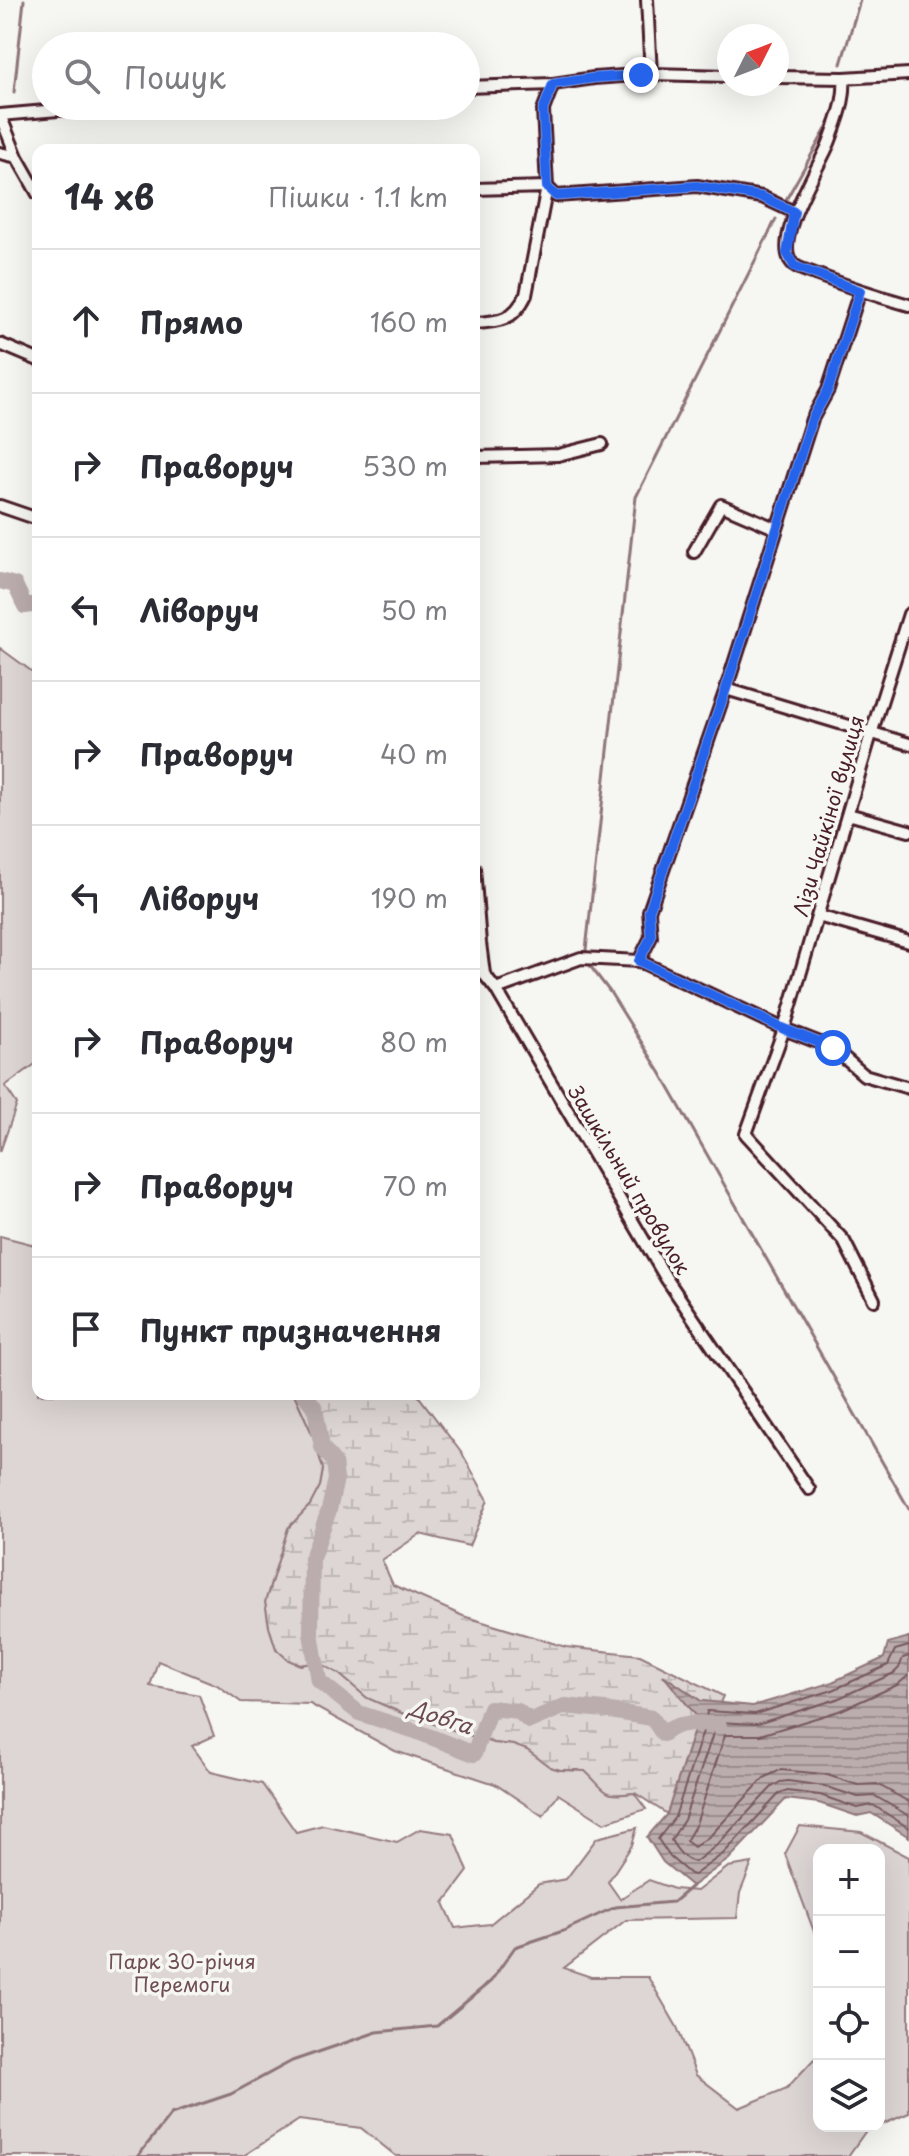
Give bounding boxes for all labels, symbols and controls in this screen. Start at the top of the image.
north arrow [717,24,789,96]
search box [32,32,480,120]
icon: search [60,54,104,98]
text: Пошук [124,54,226,99]
route end [623,57,659,93]
text: 14 хв [64,170,154,222]
text: Пішки · 1.1 km [268,177,448,216]
icon: ahead [64,299,108,343]
text: Прямо [140,299,243,344]
text: 160 m [370,302,448,341]
icon: right [64,443,108,487]
text: Праворуч [140,443,294,488]
text: 530 m [362,446,448,485]
icon: left [64,587,108,631]
text: Ліворуч [140,587,259,632]
text: 50 m [381,590,448,629]
street label: Лізи Чайкіної вулиця [785,712,871,920]
icon: right [64,731,108,775]
text: Праворуч [140,731,294,776]
text: 40 m [380,734,448,773]
icon: left [64,875,108,919]
text: Ліворуч [140,875,259,920]
text: 190 m [371,878,448,917]
icon: right [64,1019,108,1063]
text: Праворуч [140,1019,294,1064]
text: 80 m [380,1022,448,1061]
route start [815,1030,851,1066]
street label: Зашкільний провулок [561,1078,698,1280]
icon: right [64,1163,108,1207]
text: Праворуч [140,1163,294,1208]
text: 70 m [383,1166,448,1205]
icon: arrive [64,1307,108,1351]
text: Пункт призначення [140,1307,441,1352]
water label: Довга [404,1689,479,1742]
map controls [813,1844,885,2132]
button: + [813,1844,885,1916]
button: − [813,1916,885,1988]
park label: Парк 30-річчя Перемоги [108,1946,256,1999]
button: locate [813,1988,885,2060]
button: layers [813,2060,885,2132]

